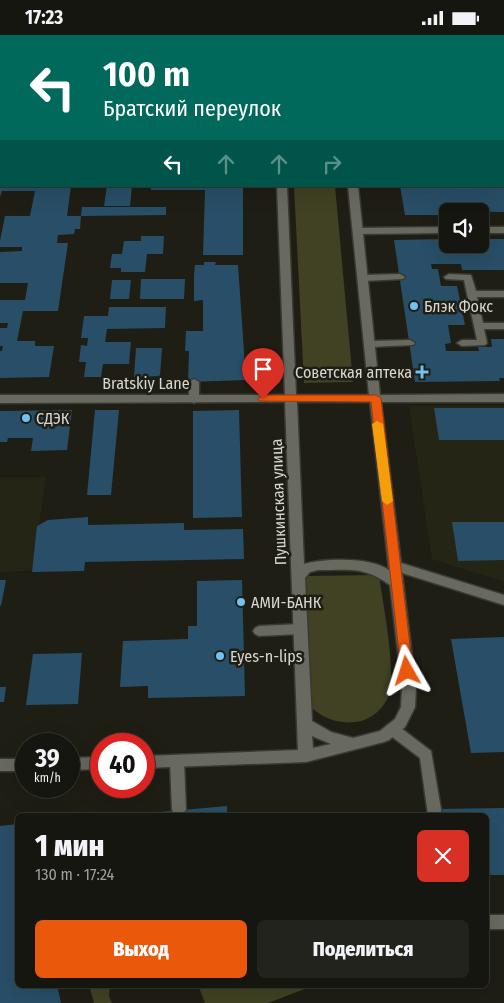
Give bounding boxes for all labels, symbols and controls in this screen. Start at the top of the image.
text: 17:23 [25,6,63,29]
text: 100 m [103,53,190,95]
icon: left [20,55,85,120]
text: Братский переулок [103,95,281,122]
icon: left [159,150,187,178]
icon: ahead [212,150,240,178]
icon: ahead [265,150,293,178]
icon: right [318,150,346,178]
map controls [439,203,489,253]
button: sound [439,203,489,253]
place label: Блэк Фокс [424,297,493,316]
marker: Блэк Фокс [408,300,420,312]
pin [242,348,284,399]
icon: arrive [249,355,277,383]
place label: Советская аптека [295,363,412,382]
marker: Советская аптека [416,366,428,378]
street label: Bratskiy Lane [102,374,190,393]
place label: СДЭК [36,409,70,428]
marker: СДЭК [20,412,32,424]
street label: Пушкинская улица [267,438,290,566]
place label: АМИ-БАНК [251,593,322,612]
marker: АМИ-БАНК [235,596,247,608]
position arrow [380,644,432,696]
place label: Eyes-n-lips [230,647,303,666]
marker: Eyes-n-lips [214,650,226,662]
speed limit sign: 40 [90,733,155,798]
text: 39 [35,744,60,774]
text: km/h [34,771,61,785]
text: 1 мин [35,828,104,864]
button: close [417,830,469,882]
text: 130 m · 17:24 [35,865,114,884]
button: Выход [35,920,247,978]
button: Поделиться [257,920,469,978]

